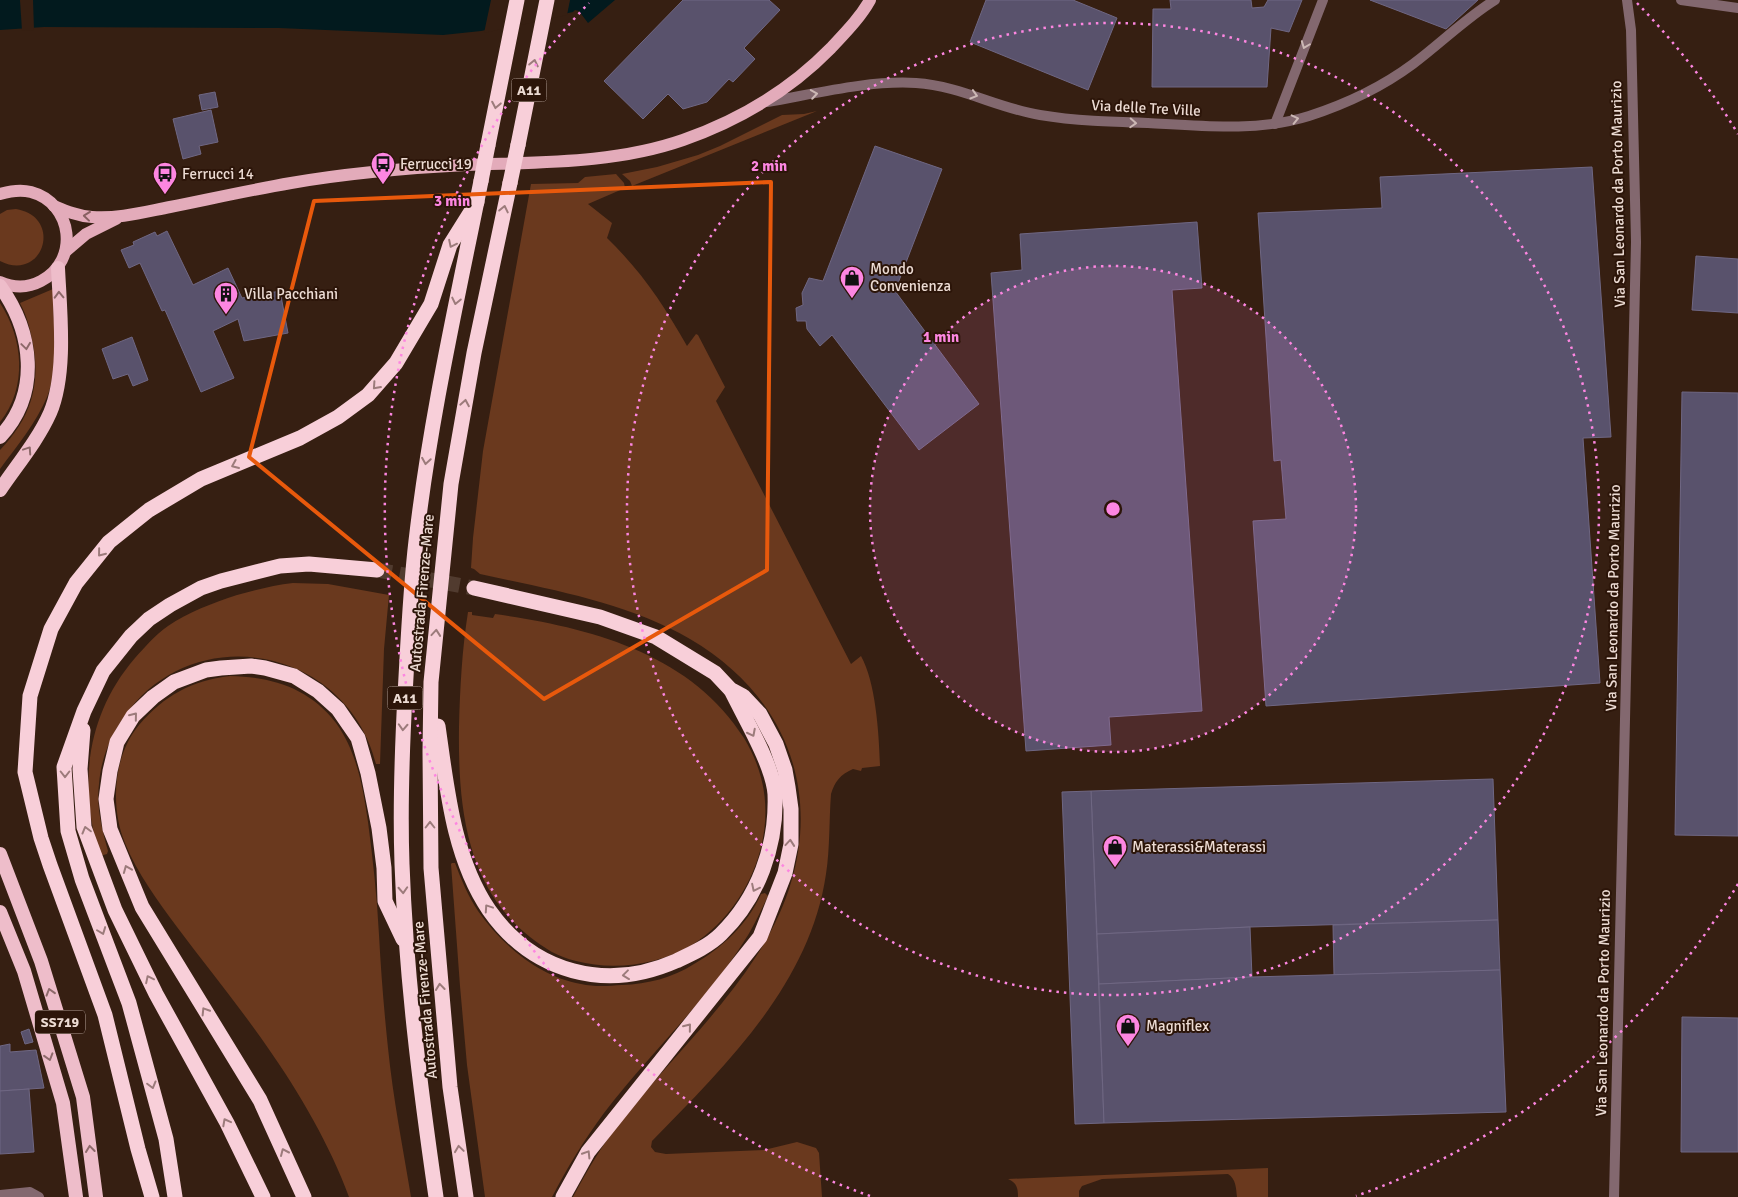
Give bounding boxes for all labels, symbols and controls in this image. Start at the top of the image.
one-way arrow [1301,41,1311,49]
one-way arrow [529,59,539,67]
road number: A11 [512,78,546,102]
street label: Via San Leonardo da Porto Maurizio [1607,80,1629,308]
one-way arrow [810,89,818,100]
one-way arrow [970,89,978,99]
street label: Via delle Tre Ville [1091,96,1201,120]
one-way arrow [491,101,502,110]
one-way arrow [1291,115,1299,125]
one-way arrow [1129,117,1137,128]
bus stop icon: Ferrucci 19 [370,151,396,185]
place label: Ferrucci 19 [400,155,472,173]
text: 2 min [751,157,787,175]
bus stop icon: Ferrucci 14 [152,161,178,195]
place label: Ferrucci 14 [182,165,254,183]
text: 3 min [434,192,470,210]
one-way arrow [498,205,509,214]
one-way arrow [83,211,91,222]
one-way arrow [448,239,458,248]
place label: Mondo Convenienza [870,260,951,295]
shop icon: Mondo Convenienza [839,265,865,299]
building icon: Villa Pacchiani [213,281,239,315]
place label: Villa Pacchiani [244,285,338,303]
one-way arrow [54,291,64,298]
one-way arrow [452,297,462,306]
text: 1 min [923,328,959,346]
one-way arrow [20,343,31,351]
one-way arrow [373,380,382,389]
one-way arrow [459,398,469,407]
one-way arrow [22,446,31,456]
one-way arrow [422,457,432,465]
one-way arrow [232,459,240,469]
street label: Via San Leonardo da Porto Maurizio [1602,484,1624,712]
centre of rings [1104,500,1122,518]
street label: Autostrada Firenze-Mare [406,513,438,673]
one-way arrow [98,547,106,556]
one-way arrow [430,629,441,637]
road number: A11 [388,686,422,710]
one-way arrow [129,713,137,722]
one-way arrow [398,724,409,732]
one-way arrow [746,727,756,736]
one-way arrow [60,770,70,778]
one-way arrow [425,821,436,829]
one-way arrow [81,825,92,834]
shop icon: Materassi&Materassi [1102,834,1128,868]
one-way arrow [785,838,796,846]
place label: Materassi&Materassi [1132,838,1266,856]
one-way arrow [122,865,133,874]
one-way arrow [751,883,762,892]
one-way arrow [398,886,409,894]
street label: Via San Leonardo da Porto Maurizio [1592,889,1614,1117]
one-way arrow [485,904,494,913]
street label: Autostrada Firenze-Mare [409,920,441,1080]
one-way arrow [96,926,106,934]
one-way arrow [622,969,630,980]
one-way arrow [145,975,155,984]
one-way arrow [435,983,446,991]
one-way arrow [46,988,56,996]
one-way arrow [202,1007,212,1016]
road number: SS719 [35,1010,85,1034]
shop icon: Magniflex [1115,1013,1141,1047]
place label: Magniflex [1146,1017,1209,1035]
one-way arrow [683,1024,691,1033]
one-way arrow [44,1052,54,1061]
one-way arrow [146,1081,156,1089]
one-way arrow [222,1118,232,1127]
one-way arrow [85,1144,96,1152]
one-way arrow [454,1144,465,1152]
one-way arrow [279,1148,290,1157]
one-way arrow [581,1151,590,1160]

